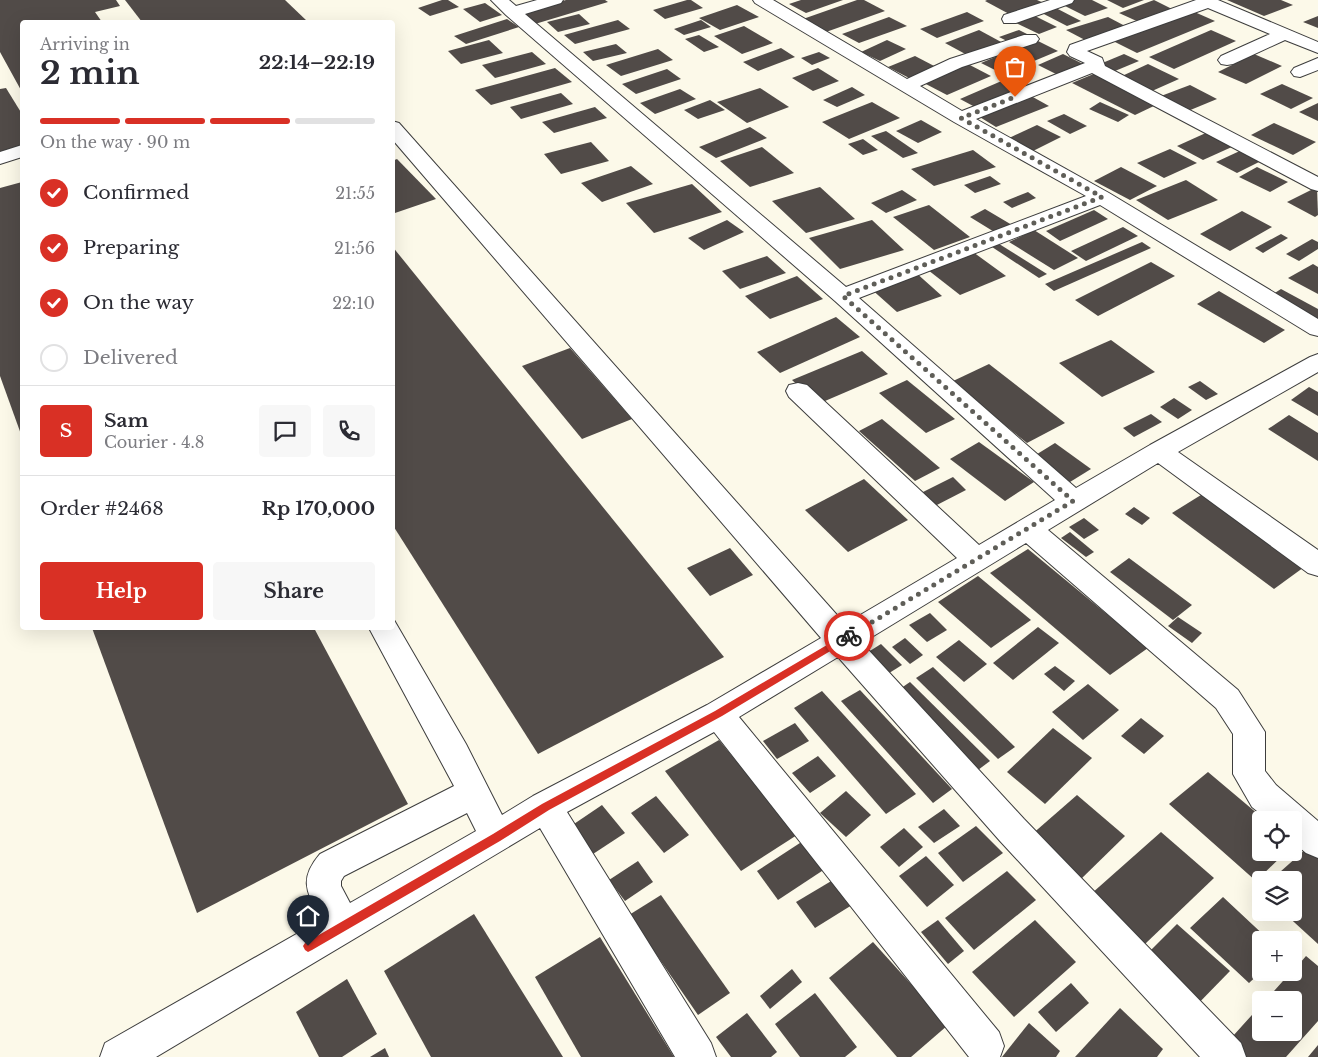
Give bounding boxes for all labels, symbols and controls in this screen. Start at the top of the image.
text: Arriving in [40,34,130,54]
pin [994,46,1036,97]
text: 22:14–22:19 [259,51,375,74]
text: 2 min [40,53,140,93]
icon: bag [1001,53,1029,81]
text: On the way · 90 m [40,132,190,152]
icon: check [40,179,68,207]
text: Confirmed [83,181,189,204]
text: 21:55 [335,183,375,203]
icon: check [40,234,68,262]
text: Preparing [83,236,179,259]
text: 21:56 [334,238,375,258]
icon: check [40,289,68,317]
text: On the way [83,291,194,314]
text: 22:10 [332,293,375,313]
text: Delivered [83,346,178,369]
button: chat [259,405,311,457]
button: phone [323,405,375,457]
text: Sam [104,409,149,432]
text: S [60,419,72,442]
text: Courier · 4.8 [104,432,205,452]
text: Order #2468 [40,497,164,520]
text: Rp 170,000 [262,497,375,520]
button: Help [40,562,203,620]
button: Share [213,562,375,620]
courier [824,611,874,661]
icon: bike [835,622,863,650]
map controls [1252,811,1302,1041]
button: locate [1252,811,1302,861]
button: layers [1252,871,1302,921]
pin [287,895,329,946]
icon: home [294,902,322,930]
button: + [1252,931,1302,981]
button: − [1252,991,1302,1041]

